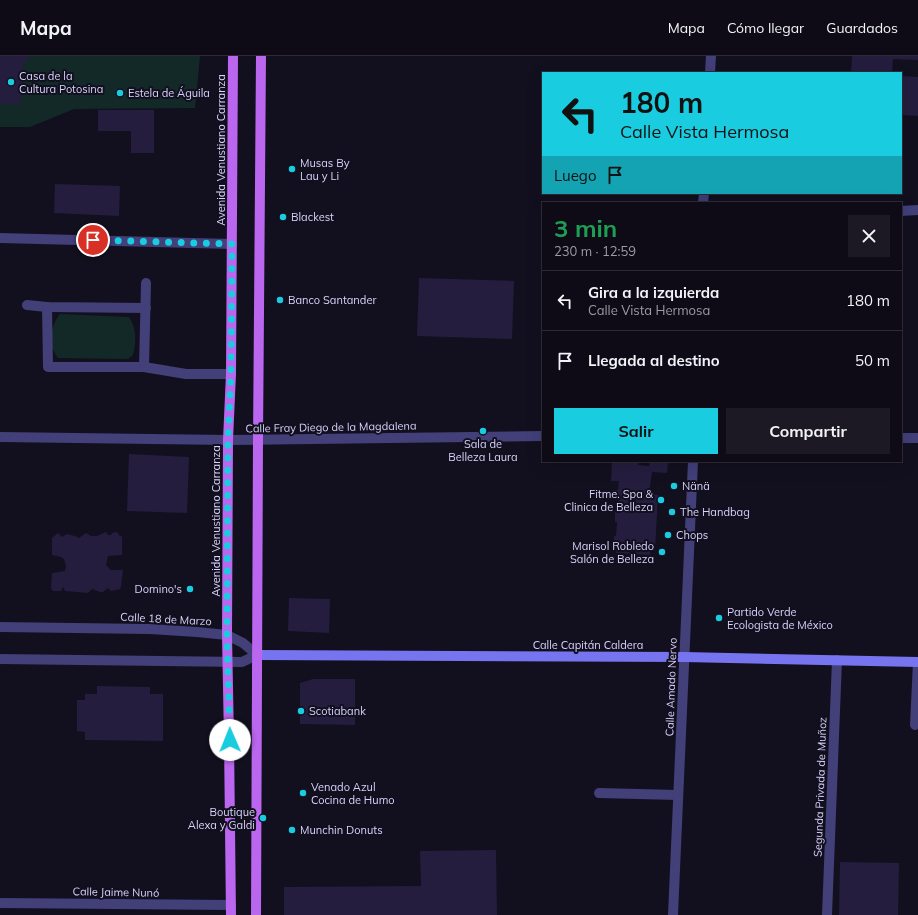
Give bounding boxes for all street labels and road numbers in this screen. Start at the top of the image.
street label: Avenida Venustiano Carranza [214,74,228,226]
street label: Calle Fray Diego de la Magdalena [245,419,417,435]
street label: Avenida Venustiano Carranza [209,445,223,597]
street label: Calle 18 de Marzo [120,610,212,628]
street label: Calle Amado Nervo [662,637,680,737]
street label: Calle Capitán Caldera [533,638,643,652]
street label: Segunda Privada de Muñoz [811,717,829,857]
street label: Calle Jaime Nunó [73,884,159,900]

